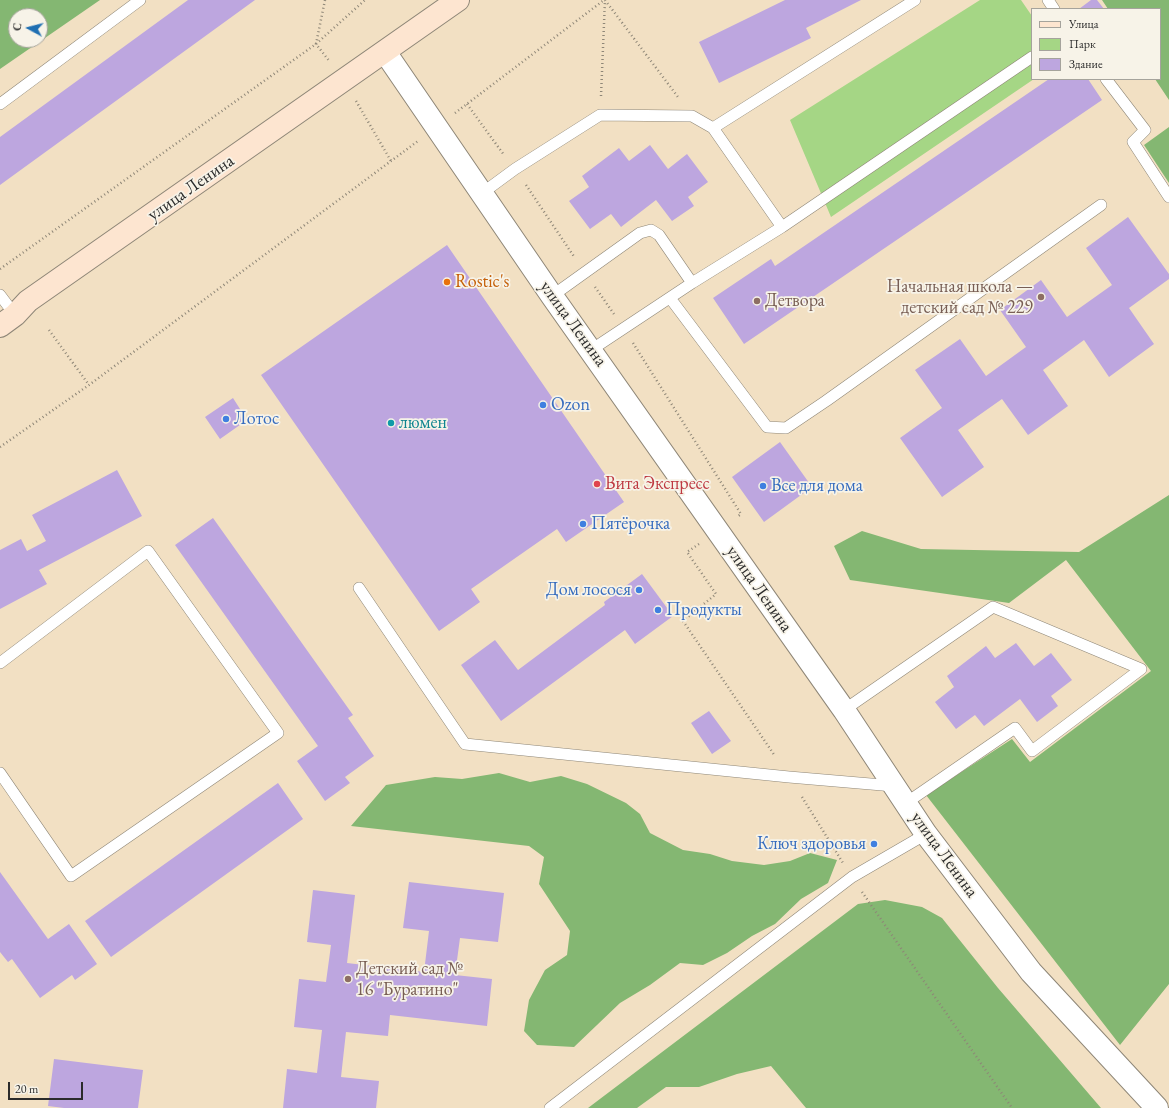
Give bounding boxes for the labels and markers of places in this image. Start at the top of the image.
place label: Rostiс's [455,271,509,293]
place label: Начальная школа — детский сад № 229 [887,276,1033,318]
marker: Rostiс's [442,277,452,287]
place label: Детвора [765,290,825,312]
marker: Начальная школа — детский сад № 229 [1036,292,1046,302]
marker: Детвора [752,296,762,306]
place label: Ozon [551,394,590,416]
marker: Ozon [538,400,548,410]
place label: Лотос [234,408,279,430]
place label: люмен [399,412,447,434]
marker: Лотос [221,414,231,424]
marker: люмен [386,418,396,428]
place label: Вита Экспресс [605,473,710,495]
place label: Все для дома [771,475,863,497]
marker: Вита Экспресс [592,479,602,489]
marker: Все для дома [758,481,768,491]
place label: Пятёрочка [591,513,670,535]
marker: Пятёрочка [578,519,588,529]
place label: Дом лосося [546,579,631,601]
marker: Дом лосося [634,585,644,595]
place label: Продукты [666,599,742,621]
marker: Продукты [653,605,663,615]
place label: Ключ здоровья [757,833,866,855]
marker: Ключ здоровья [869,839,879,849]
place label: Детский сад № 16 "Буратино" [356,958,463,1000]
marker: Детский сад № 16 "Буратино" [343,974,353,984]

